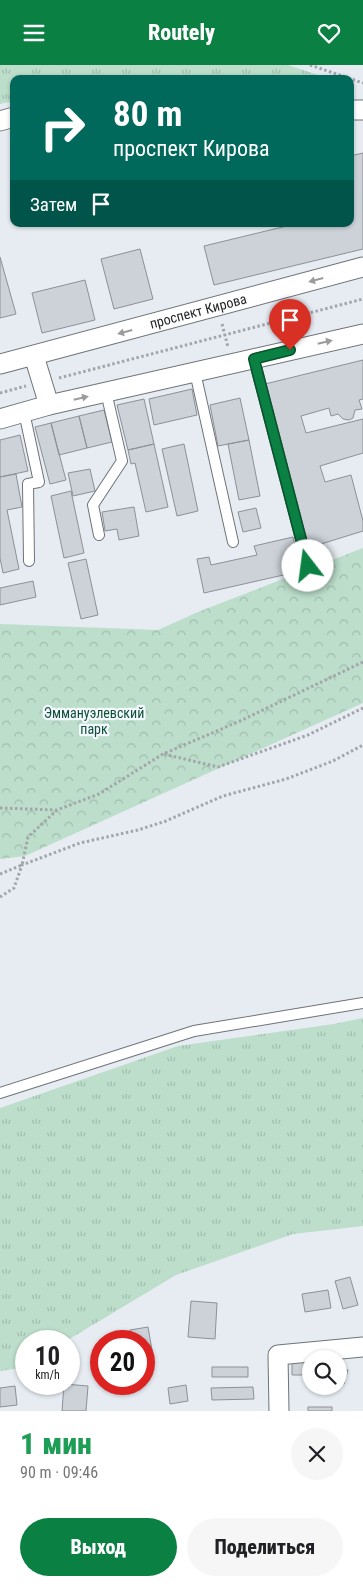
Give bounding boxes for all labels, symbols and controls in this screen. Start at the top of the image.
icon: menu [20,19,48,47]
icon: heart [315,19,343,47]
text: Routely [148,20,215,45]
text: 80 m [113,94,182,135]
icon: right [30,95,95,160]
text: проспект Кирова [113,136,270,161]
icon: arrive [87,190,115,218]
text: Затем [30,193,77,216]
one-way arrow [308,276,323,284]
street label: проспект Кирова [148,290,248,332]
pin [269,299,311,350]
icon: arrive [276,306,304,334]
one-way arrow [118,328,133,336]
one-way arrow [317,338,332,346]
one-way arrow [74,394,89,402]
position arrow [281,539,333,591]
park label: Эммануэлевский парк [44,705,144,737]
speed limit sign: 20 [90,1330,155,1395]
text: 10 [35,1342,60,1371]
map controls [302,1350,347,1395]
button: search [302,1350,347,1395]
text: km/h [35,1368,60,1382]
text: 1 мин [20,1426,92,1461]
button: close [291,1428,343,1480]
text: 90 m · 09:46 [20,1463,98,1482]
button: Выход [20,1518,177,1576]
button: Поделиться [187,1518,343,1576]

